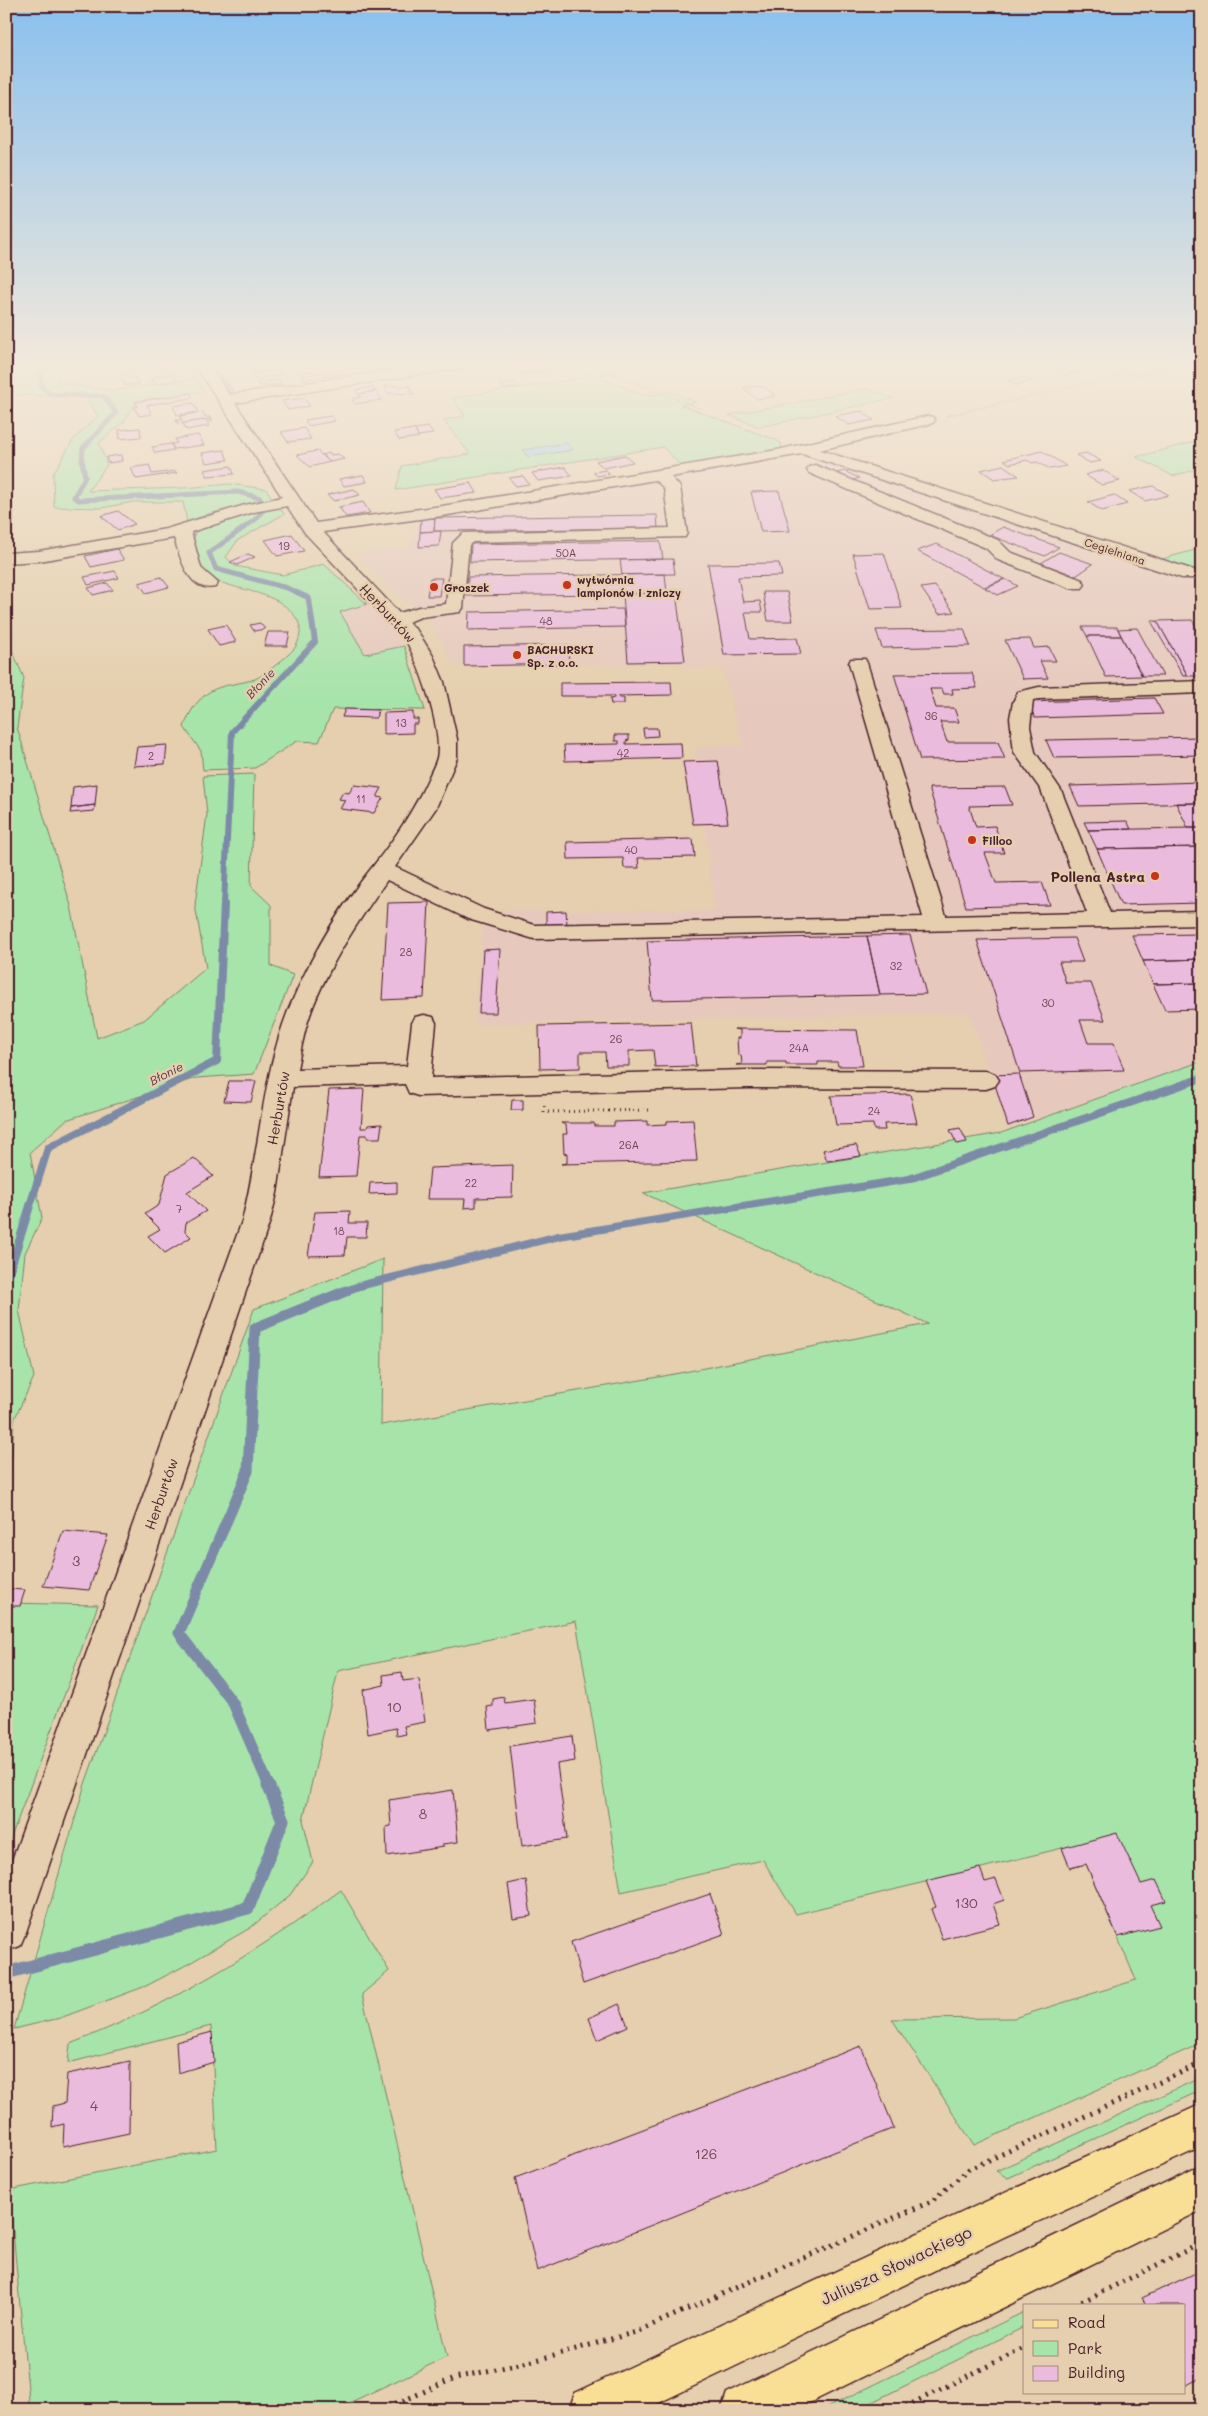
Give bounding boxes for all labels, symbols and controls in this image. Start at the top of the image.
street label: Cegielniana [1083,534,1148,568]
house number: 19 [278,538,290,553]
house number: 50A [556,545,576,560]
place label: wytwórnia lampionów i zniczy [577,572,681,600]
street label: Herburtów [356,579,420,647]
marker: wytwórnia lampionów i zniczy [561,579,573,591]
place label: Groszek [444,580,489,595]
marker: Groszek [428,581,440,593]
house number: 48 [539,613,553,628]
place label: BACHURSKI Sp. z o.o. [527,642,594,670]
marker: BACHURSKI Sp. z o.o. [511,649,523,661]
water label: Błonie [242,664,278,702]
house number: 36 [924,708,938,723]
house number: 13 [395,715,407,730]
house number: 42 [617,745,629,760]
house number: 2 [148,748,154,763]
house number: 11 [356,791,366,806]
place label: Filloo [982,833,1012,848]
marker: Filloo [966,834,978,846]
house number: 40 [624,842,638,857]
place label: Pollena Astra [1050,867,1145,886]
marker: Pollena Astra [1149,870,1161,882]
house number: 28 [400,944,413,959]
house number: 32 [890,958,902,973]
house number: 30 [1041,995,1055,1010]
house number: 26 [610,1031,622,1046]
house number: 24A [789,1040,809,1055]
water label: Błonie [146,1058,186,1088]
street label: Herburtów [262,1070,294,1146]
house number: 24 [868,1103,881,1118]
house number: 26A [619,1137,639,1152]
house number: 22 [465,1175,477,1190]
house number: 7 [176,1201,182,1216]
house number: 18 [333,1223,345,1238]
street label: Herburtów [140,1456,182,1532]
house number: 3 [72,1551,80,1570]
house number: 10 [387,1697,402,1716]
house number: 8 [419,1804,427,1823]
house number: 130 [954,1893,978,1912]
house number: 4 [90,2096,99,2115]
house number: 126 [695,2144,717,2163]
street label: Juliusza Słowackiego [817,2221,975,2309]
legend [1023,2304,1186,2394]
text: Road [1068,2312,1105,2332]
text: Park [1068,2338,1102,2358]
text: Building [1068,2362,1125,2382]

